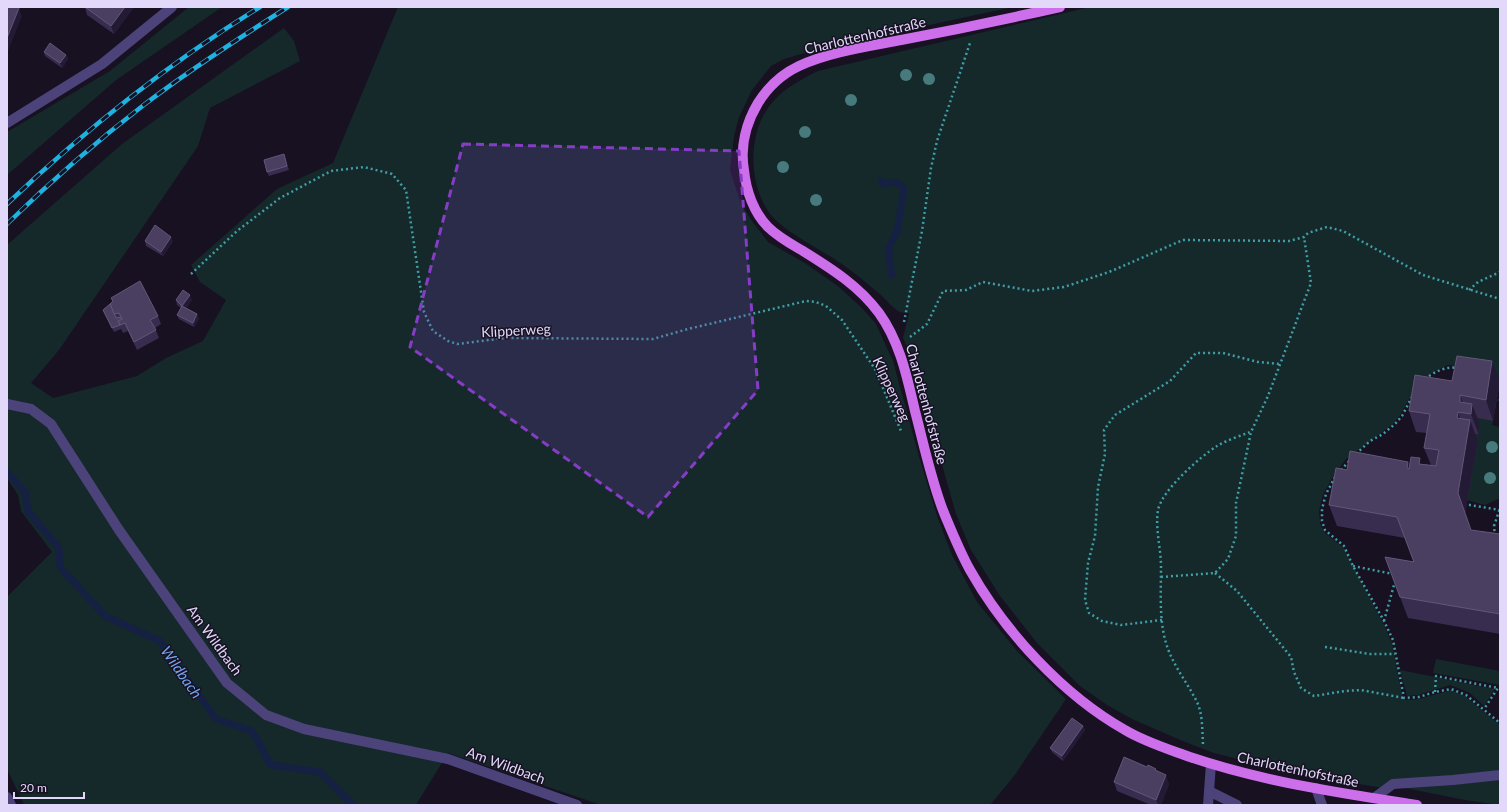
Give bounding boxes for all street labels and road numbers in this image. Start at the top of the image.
street label: Charlottenhofstraße [803,13,927,57]
street label: Klipperweg [481,320,551,340]
street label: Charlottenhofstraße [903,342,951,466]
street label: Klipperweg [870,354,914,424]
street label: Am Wildbach [184,602,246,678]
street label: Am Wildbach [464,743,548,787]
street label: Charlottenhofstraße [1236,748,1360,790]

